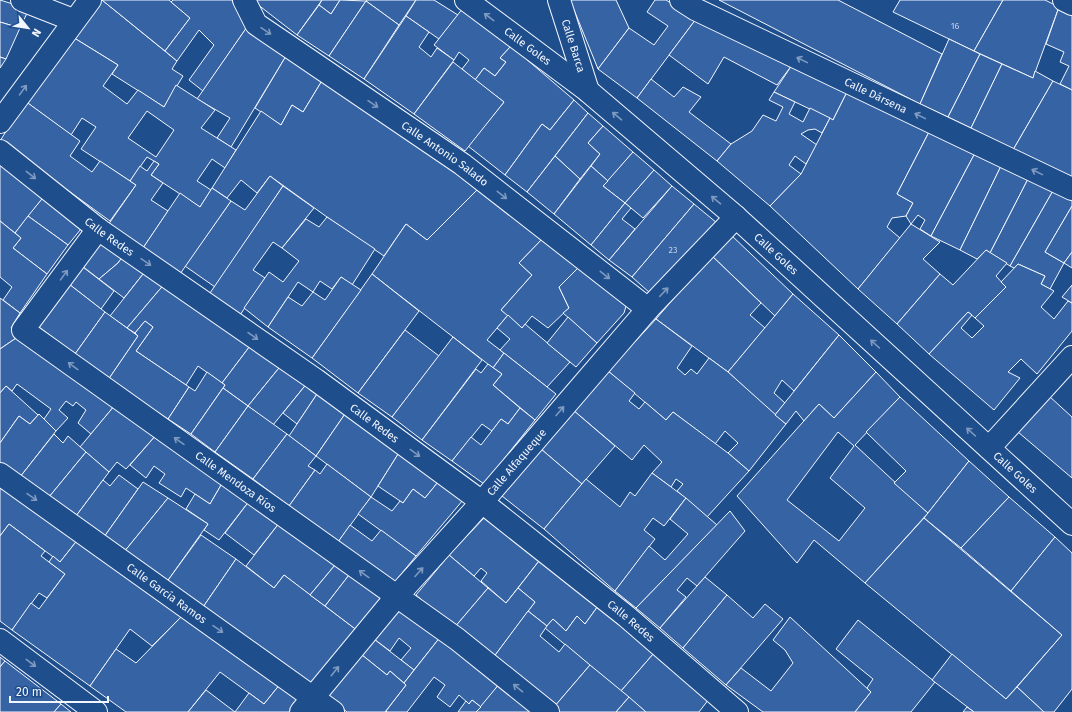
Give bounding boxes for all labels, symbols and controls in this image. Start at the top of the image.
north arrow [8,8,48,48]
one-way arrow [484,13,495,21]
street label: Calle Barca [559,18,588,74]
house number: 16 [951,21,960,31]
street label: Calle Goles [502,25,553,68]
text: N [29,26,44,39]
one-way arrow [260,27,271,35]
one-way arrow [797,56,809,63]
street label: Calle Dársena [842,75,909,116]
one-way arrow [19,85,27,96]
one-way arrow [368,100,379,108]
one-way arrow [612,111,623,120]
one-way arrow [914,112,926,119]
street label: Calle Antonio Salado [399,119,491,189]
one-way arrow [1031,168,1043,175]
one-way arrow [25,171,36,180]
one-way arrow [497,191,508,199]
one-way arrow [711,196,722,205]
street label: Calle Redes [82,215,136,259]
street label: Calle Goles [751,231,801,277]
house number: 23 [669,245,677,255]
one-way arrow [140,258,151,266]
one-way arrow [60,269,68,280]
one-way arrow [599,271,610,279]
one-way arrow [659,287,669,297]
one-way arrow [247,332,258,340]
one-way arrow [870,339,880,349]
one-way arrow [67,362,78,370]
street label: Calle Redes [347,401,401,446]
one-way arrow [555,406,565,416]
street label: Calle Alfaqueque [484,426,549,499]
one-way arrow [966,427,976,436]
one-way arrow [174,437,185,445]
one-way arrow [409,448,420,457]
street label: Calle Mendoza Ríos [193,449,278,515]
street label: Calle Goles [990,449,1040,496]
one-way arrow [26,493,37,501]
street label: Calle García Ramos [124,561,209,627]
one-way arrow [414,566,423,577]
one-way arrow [359,570,370,578]
street label: Calle Redes [605,598,657,645]
one-way arrow [212,625,223,633]
one-way arrow [26,659,37,667]
one-way arrow [331,666,340,677]
scale bar [10,678,108,704]
one-way arrow [512,683,523,692]
text: 20 m [16,685,42,699]

